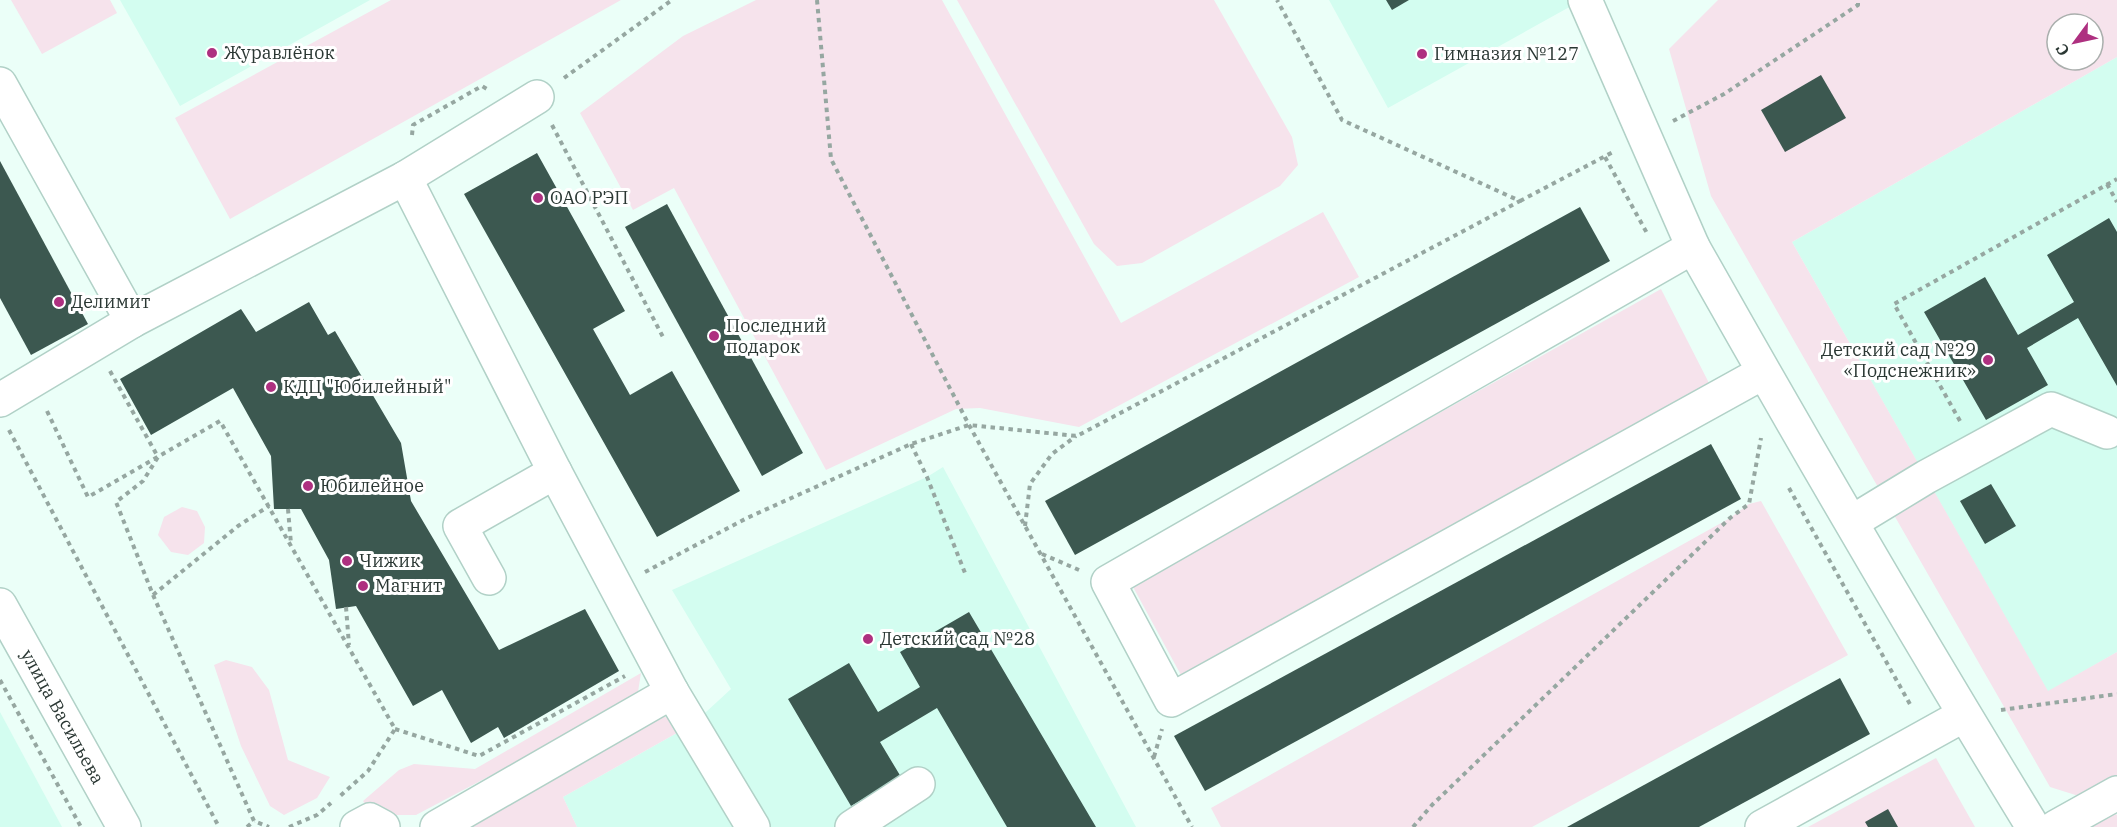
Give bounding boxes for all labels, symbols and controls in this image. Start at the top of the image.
north arrow [2045,12,2105,72]
text: С [2051,40,2074,60]
place label: Журавлёнок [224,41,335,64]
place label: Гимназия №127 [1434,42,1579,65]
marker: Журавлёнок [205,46,219,60]
marker: Гимназия №127 [1415,47,1429,61]
place label: ОАО РЭП [550,186,628,209]
marker: ОАО РЭП [531,191,545,205]
place label: Делимит [71,290,150,313]
marker: Делимит [52,295,66,309]
place label: Последний подарок [726,314,827,358]
marker: Последний подарок [707,329,721,343]
place label: Детский сад №29 «Подснежник» [1821,338,1976,382]
marker: Детский сад №29 «Подснежник» [1981,353,1995,367]
place label: КДЦ "Юбилейный" [283,375,451,398]
marker: КДЦ "Юбилейный" [264,380,278,394]
place label: Юбилейное [320,474,424,497]
marker: Юбилейное [301,479,315,493]
place label: Чижик [359,549,421,572]
marker: Чижик [340,554,354,568]
place label: Магнит [375,574,442,597]
marker: Магнит [356,579,370,593]
place label: Детский сад №28 [880,627,1035,650]
marker: Детский сад №28 [861,632,875,646]
street label: улица Васильева [16,645,110,788]

